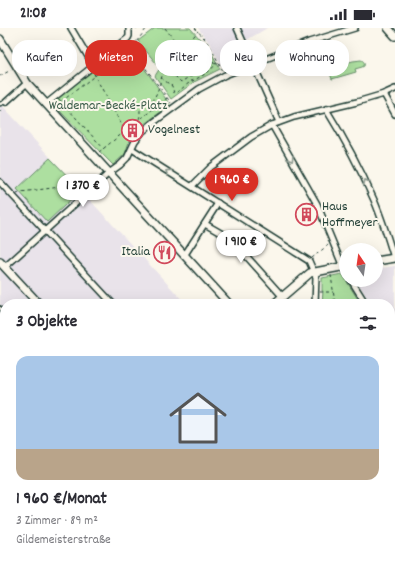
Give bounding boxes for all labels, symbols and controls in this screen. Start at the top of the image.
text: 21:08 [20,3,47,25]
chip: Kaufen [12,40,77,76]
chip: Mieten [85,40,147,76]
chip: Filter [155,40,212,76]
chip: Neu [220,40,267,76]
chip: Wohnung [275,40,349,76]
park label: Waldemar-Becké-Platz [49,96,168,116]
building icon: Vogelnest [120,117,146,143]
place label: Vogelnest [148,120,200,140]
one-way arrow [287,155,294,162]
pin: 1 960 € [195,168,269,202]
one-way arrow [165,169,172,176]
text: 1 960 € [214,171,250,190]
pin: 1 370 € [46,174,120,208]
text: 1 370 € [66,177,100,196]
one-way arrow [363,179,371,187]
place label: Haus Hoffmeyer [322,197,378,233]
building icon: Haus Hoffmeyer [293,202,319,228]
pin: 1 910 € [204,230,278,264]
text: 1 910 € [225,233,257,252]
restaurant icon: Italia [152,239,178,265]
place label: Italia [121,242,150,262]
north arrow [339,243,383,287]
map controls [339,243,383,287]
text: 3 Objekte [16,311,77,335]
icon: filters [357,312,379,334]
icon: home [162,382,234,454]
text: 1 960 €/Monat [16,488,107,512]
text: 3 Zimmer · 89 m² [16,512,98,531]
text: Gildemeisterstraße [16,531,111,550]

